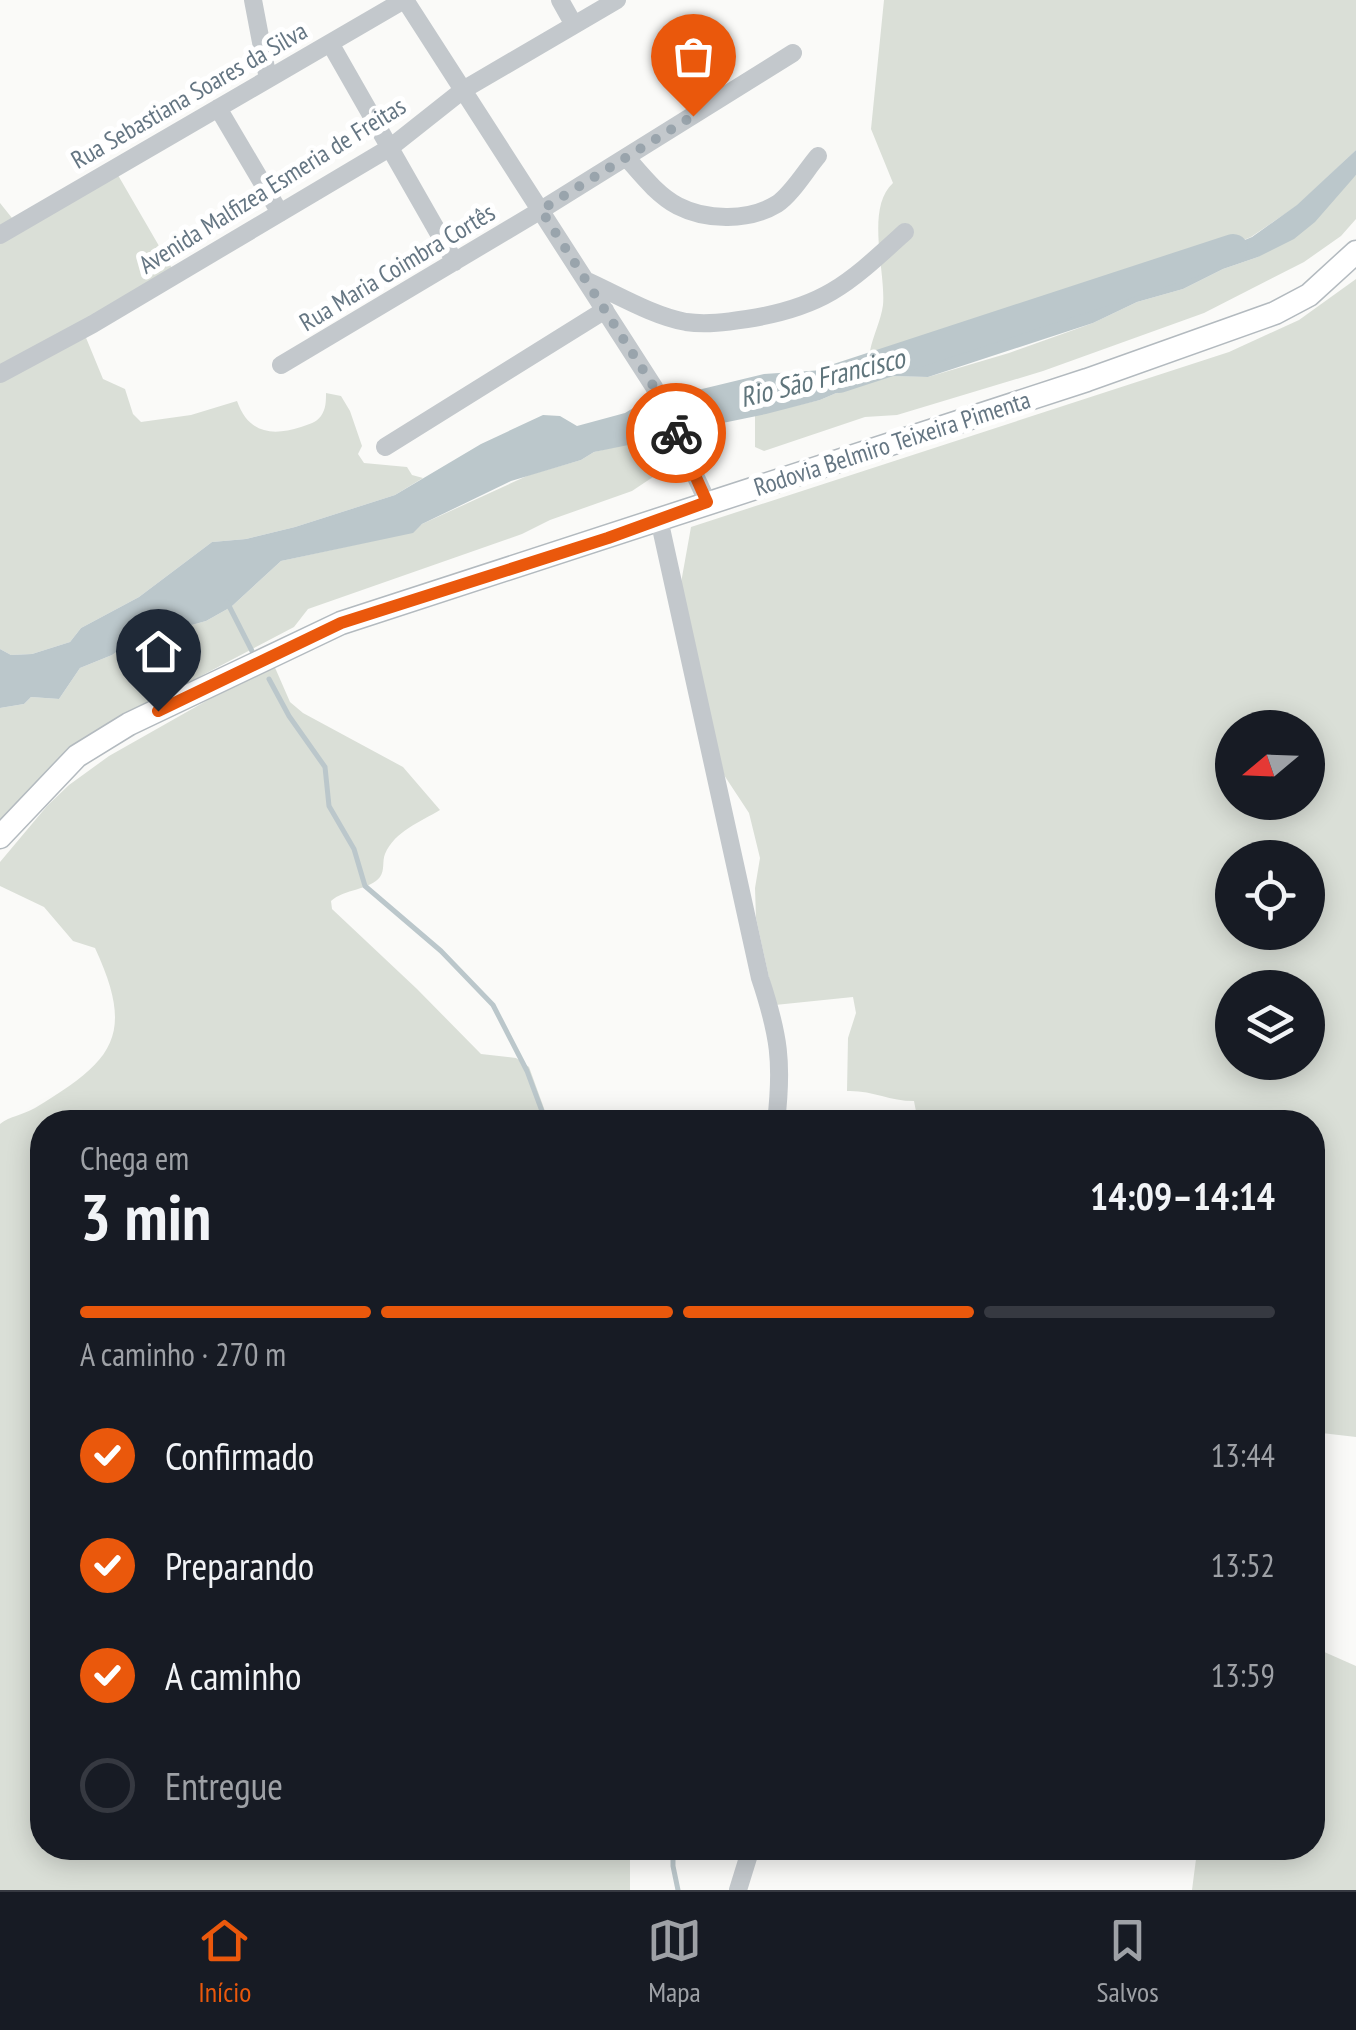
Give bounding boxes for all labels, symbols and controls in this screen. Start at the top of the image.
street label: Rua Sebastiana Soares da Silva [65,14,313,176]
pin [651,14,736,117]
icon: bag [666,29,721,84]
street label: Avenida Malfizea Esmeria de Freitas [133,90,411,280]
street label: Rua Maria Coimbra Cortês [293,196,501,338]
water label: Rio São Francisco [736,338,910,415]
courier [626,383,726,483]
street label: Rodovia Belmiro Teixeira Pimenta [750,383,1034,503]
icon: bike [649,406,704,461]
pin [116,609,201,712]
icon: home [131,624,186,679]
north arrow [1215,710,1325,820]
map controls [1215,710,1325,1080]
button: locate [1215,840,1325,950]
button: layers [1215,970,1325,1080]
text: Chega em [80,1137,189,1179]
text: 14:09–14:14 [1090,1171,1275,1220]
text: 3 min [80,1174,211,1258]
text: A caminho · 270 m [80,1333,286,1375]
icon: check [80,1428,135,1483]
text: Confirmado [165,1431,314,1480]
text: 13:44 [1211,1434,1275,1476]
icon: check [80,1538,135,1593]
text: Preparando [165,1541,314,1590]
text: 13:52 [1211,1544,1275,1586]
icon: check [80,1648,135,1703]
text: A caminho [165,1651,301,1700]
text: 13:59 [1211,1654,1275,1696]
text: Entregue [165,1761,283,1810]
tab: Início [197,1913,252,2010]
tab: Mapa [647,1913,702,2010]
tab: Salvos [1097,1913,1159,2010]

